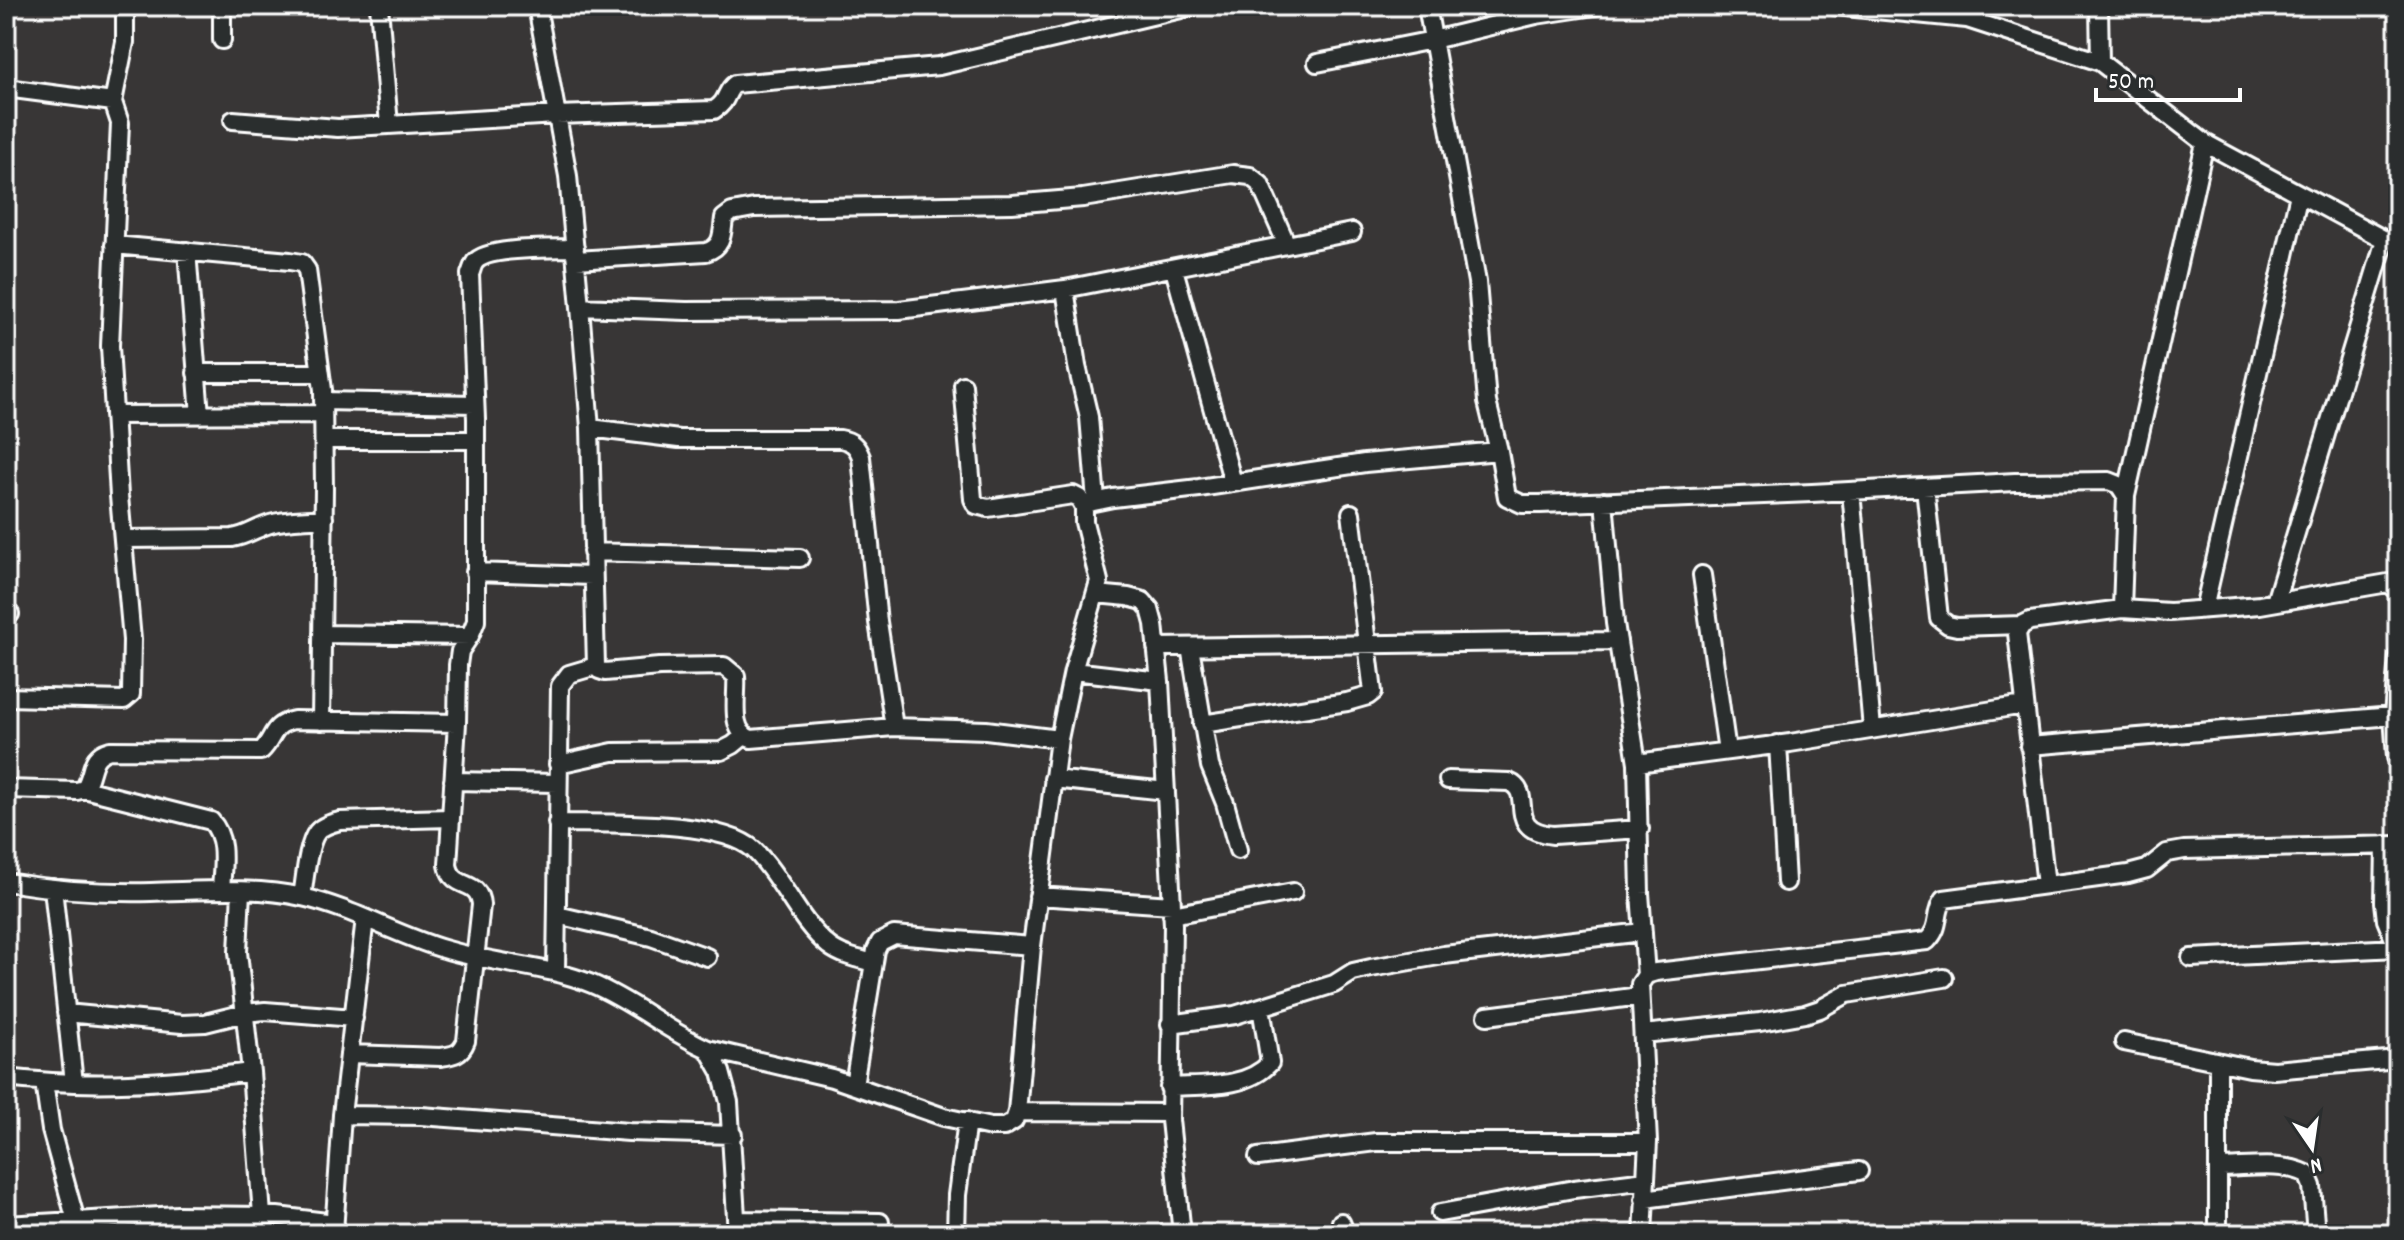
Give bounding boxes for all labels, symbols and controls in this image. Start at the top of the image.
scale bar [2096,52,2240,102]
text: 50 m [2108,66,2154,100]
north arrow [2272,1108,2352,1188]
text: N [2307,1148,2324,1180]

